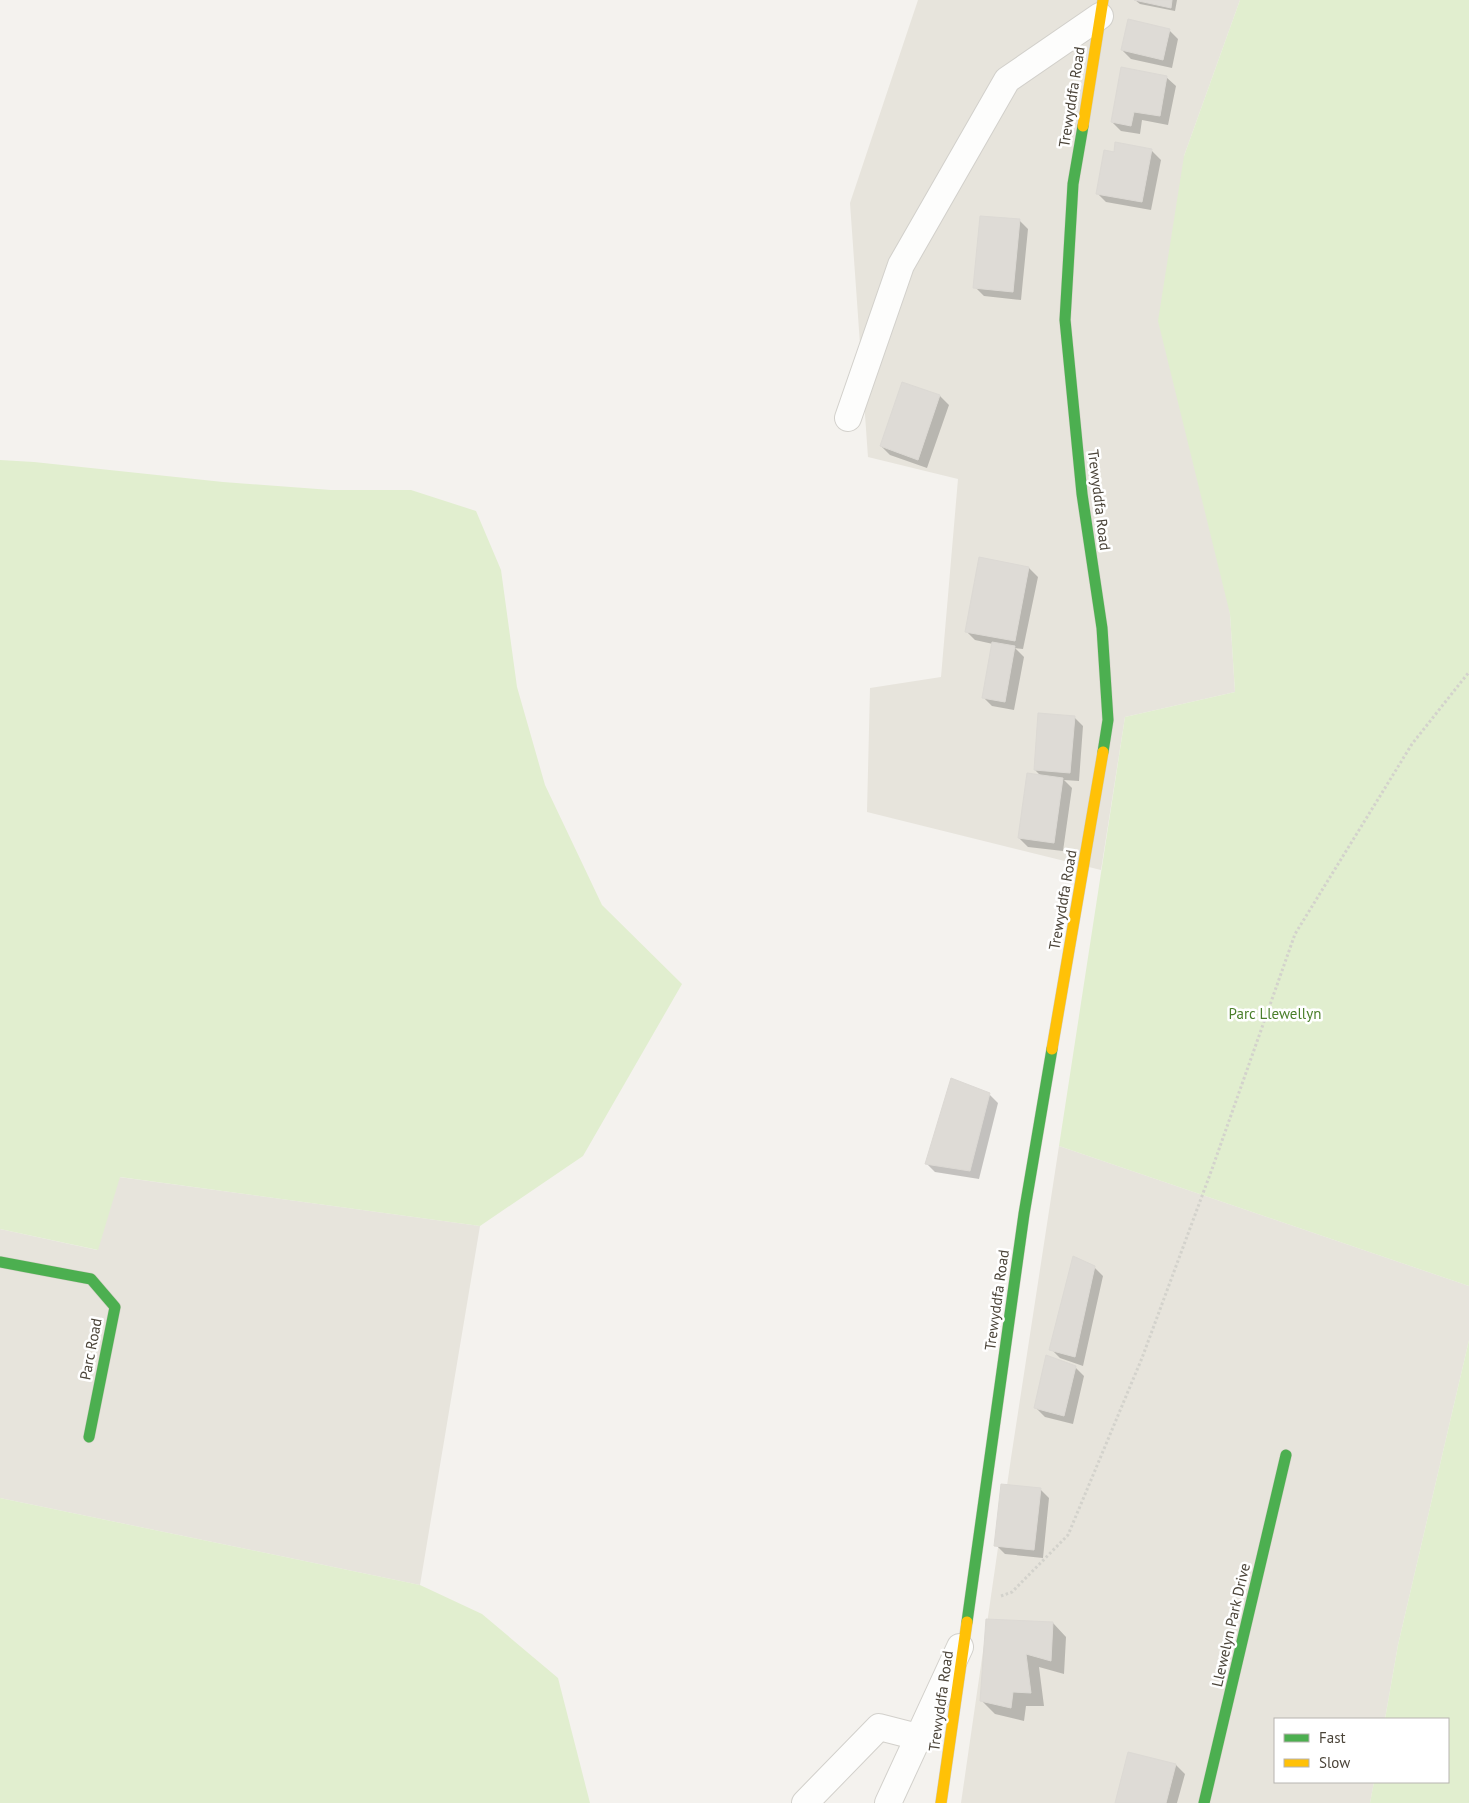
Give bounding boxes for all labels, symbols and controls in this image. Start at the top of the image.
street label: Trewyddfa Road [1054,45,1089,149]
street label: Trewyddfa Road [1084,448,1115,551]
street label: Trewyddfa Road [1044,848,1081,952]
park label: Parc Llewellyn [1229,1004,1321,1023]
street label: Trewyddfa Road [980,1248,1013,1352]
street label: Parc Road [75,1316,106,1381]
street label: Llewelyn Park Drive [1207,1561,1254,1689]
street label: Trewyddfa Road [924,1649,957,1753]
legend [1274,1718,1449,1783]
text: Fast [1319,1728,1346,1747]
text: Slow [1319,1753,1350,1772]

